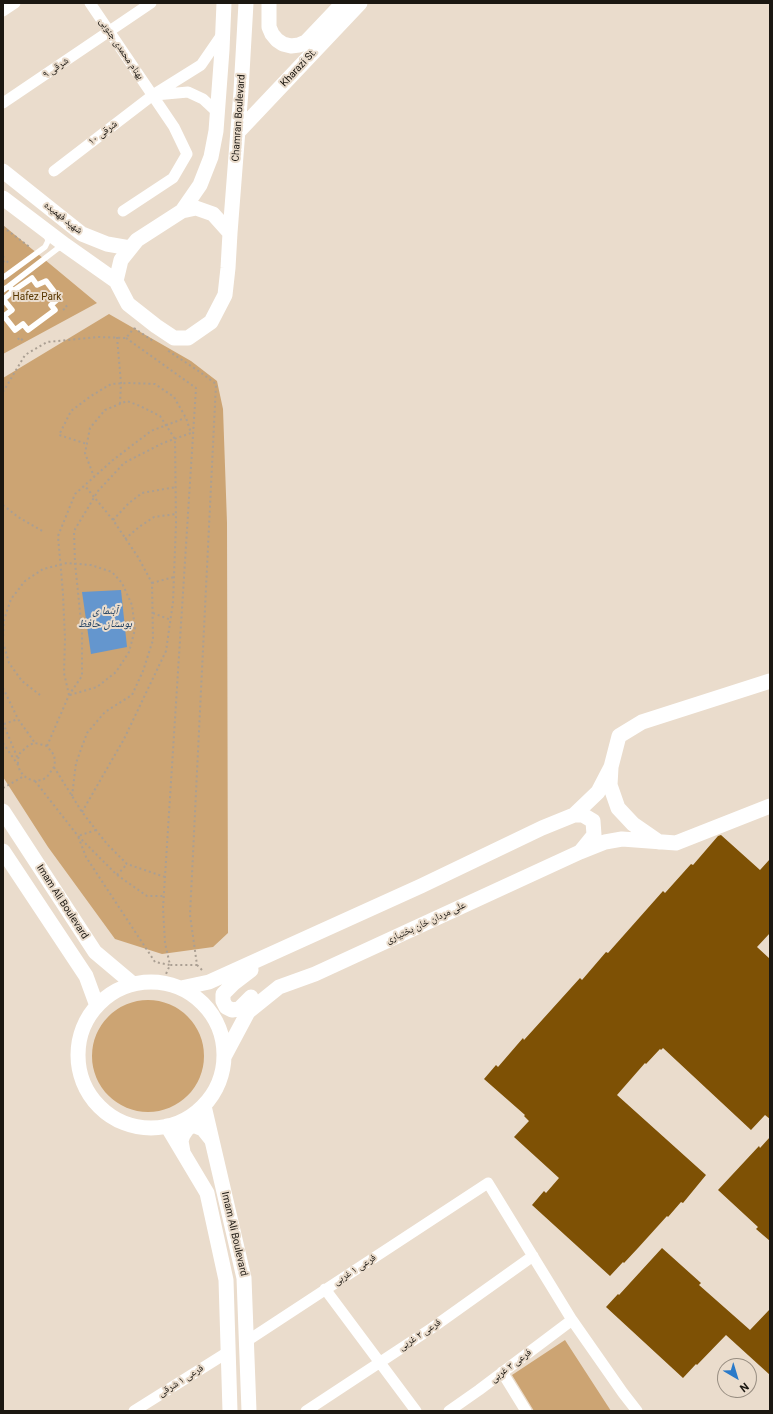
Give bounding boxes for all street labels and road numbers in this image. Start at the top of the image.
street label: بهنام محمدی جنوبی [96,16,146,82]
street label: Kharazi St. [278,47,320,89]
street label: ۹ شرقی [41,55,71,81]
street label: Chamran Boulevard [230,74,248,162]
street label: ۱۰ شرقی [86,118,120,148]
street label: شهید فهمیده [41,199,85,237]
street label: Imam Ali Boulevard [33,863,91,941]
street label: علی مردان خان بختیاری [384,899,468,947]
street label: Imam Ali Boulevard [218,1191,250,1277]
street label: فرعی ۱ غربی [331,1252,379,1288]
street label: فرعی ۲ غربی [397,1317,443,1353]
street label: فرعی ۳ غربی [488,1347,534,1385]
street label: فرعی ۱ شرقی [156,1362,206,1400]

